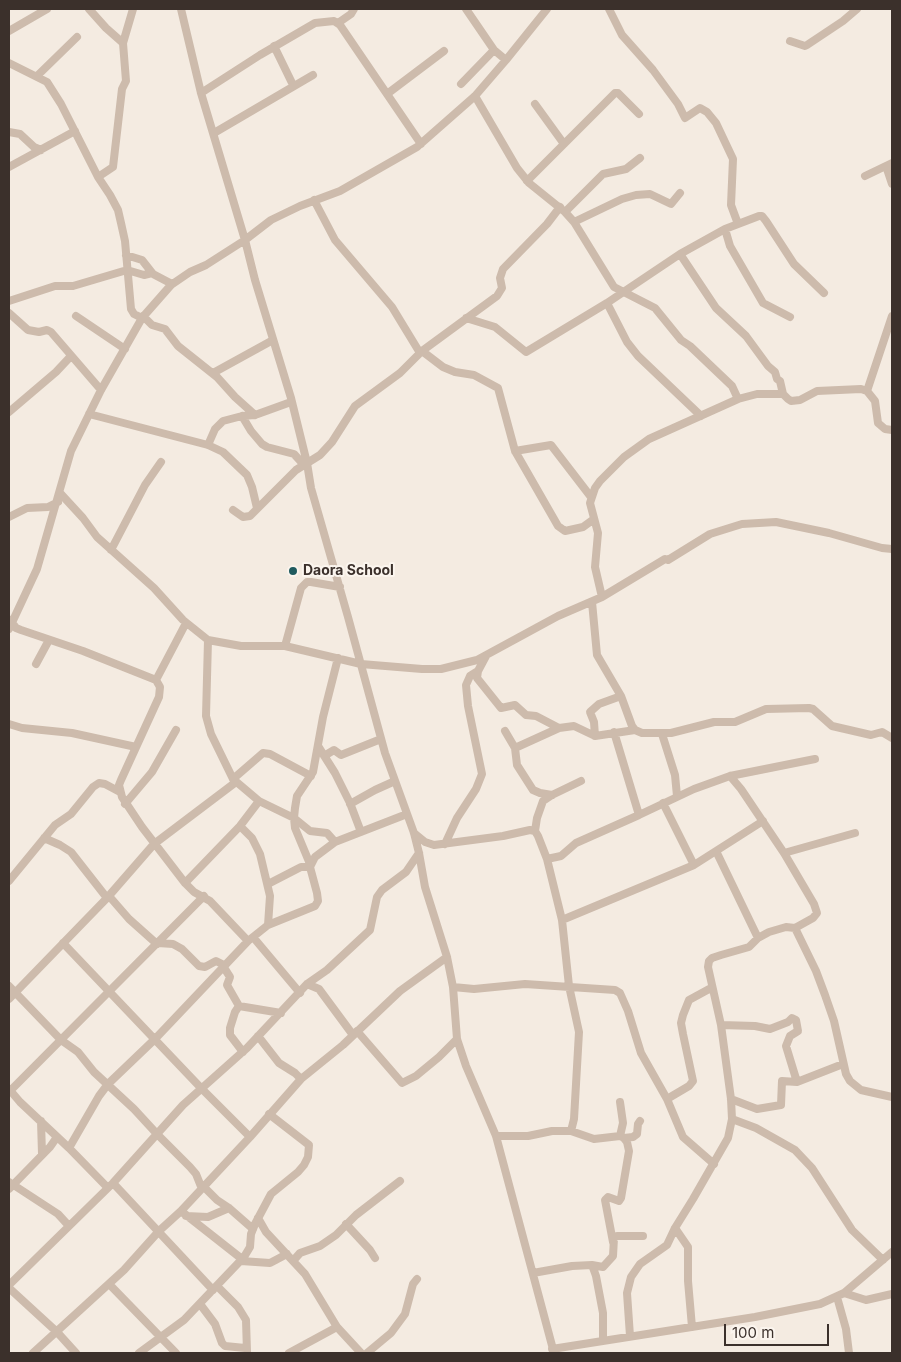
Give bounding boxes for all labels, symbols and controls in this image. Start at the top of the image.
place label: Daora School [303,563,394,579]
marker: Daora School [287,565,299,577]
scale bar [726,1314,831,1346]
text: 100 m [732,1323,774,1342]

